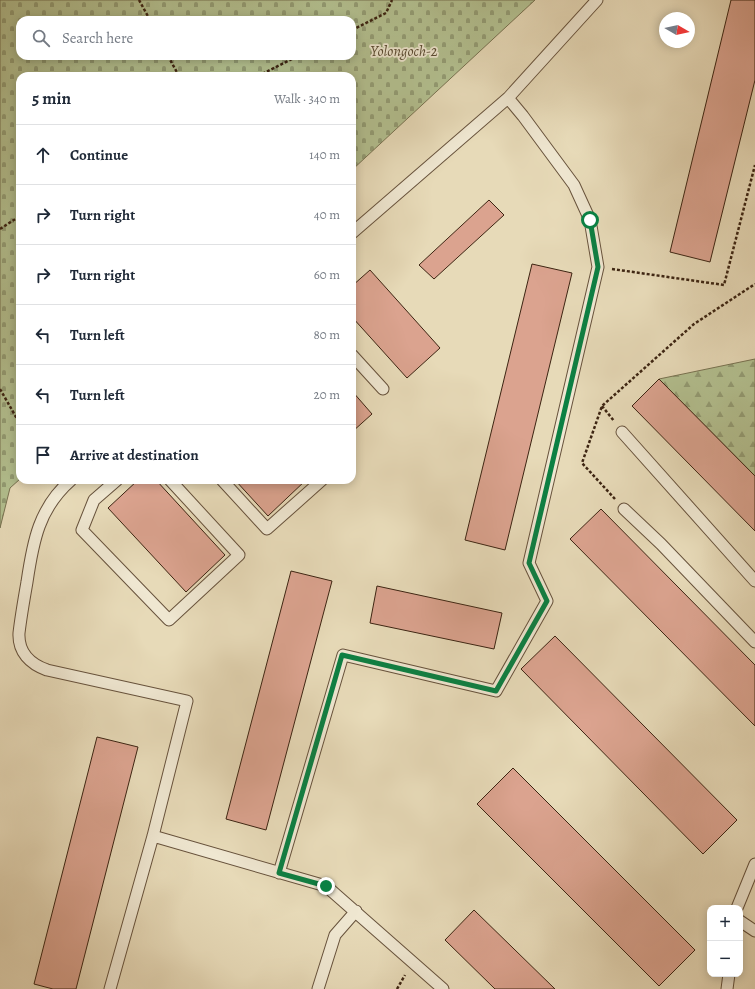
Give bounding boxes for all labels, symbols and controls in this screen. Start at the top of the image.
north arrow [659,12,695,48]
search box [16,16,356,60]
icon: search [30,27,52,49]
text: Search here [62,28,133,48]
park label: Yolongoch-2 [370,41,438,61]
text: 5 min [32,87,71,110]
text: Walk · 340 m [274,90,340,107]
icon: ahead [32,144,54,166]
text: Continue [70,145,128,165]
text: 140 m [309,146,340,163]
icon: right [32,204,54,226]
text: Turn right [70,205,135,225]
text: 40 m [314,206,340,223]
route start [581,211,599,229]
icon: right [32,264,54,286]
text: Turn right [70,265,135,285]
text: 60 m [314,266,340,283]
icon: left [32,324,54,346]
text: Turn left [70,325,125,345]
text: 80 m [313,326,340,343]
icon: left [32,384,54,406]
text: Turn left [70,385,125,405]
text: 20 m [314,386,340,403]
icon: arrive [32,444,54,466]
text: Arrive at destination [70,445,199,465]
route end [317,877,335,895]
map controls [707,905,743,977]
button: + [707,905,743,941]
button: − [707,941,743,977]

